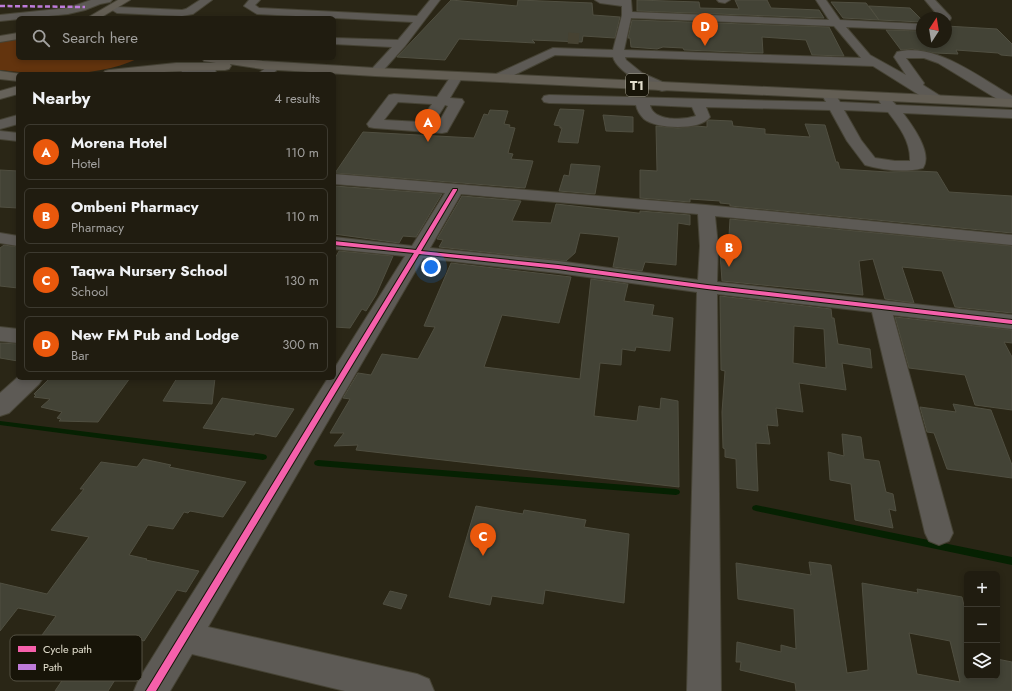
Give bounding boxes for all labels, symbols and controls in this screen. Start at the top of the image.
north arrow [916,12,952,48]
pin: D [692,13,718,46]
search box [16,16,336,60]
icon: search [30,27,52,49]
text: Search here [62,27,138,49]
road number: T1 [626,74,648,96]
text: Nearby [32,86,90,110]
text: 4 results [274,89,320,108]
pin: A [415,109,441,142]
text: Morena Hotel [71,132,167,154]
text: A [41,143,51,162]
text: 110 m [285,143,319,162]
text: Hotel [71,154,100,173]
text: Ombeni Pharmacy [71,196,198,218]
text: B [42,207,50,226]
text: 110 m [285,207,319,226]
text: Pharmacy [71,218,124,237]
pin: B [716,234,742,267]
your location [421,257,441,277]
text: Taqwa Nursery School [71,260,227,282]
text: C [41,271,51,290]
text: 130 m [284,271,319,290]
text: School [71,282,108,301]
text: New FM Pub and Lodge [71,324,239,346]
text: D [41,335,51,354]
text: 300 m [282,335,319,354]
text: Bar [71,346,89,365]
pin: C [470,523,496,556]
map controls [964,571,1000,679]
button: + [964,571,1000,607]
button: − [964,607,1000,643]
legend [10,635,142,681]
text: Cycle path [43,641,92,657]
button: layers [964,643,1000,679]
text: Path [43,659,62,675]

